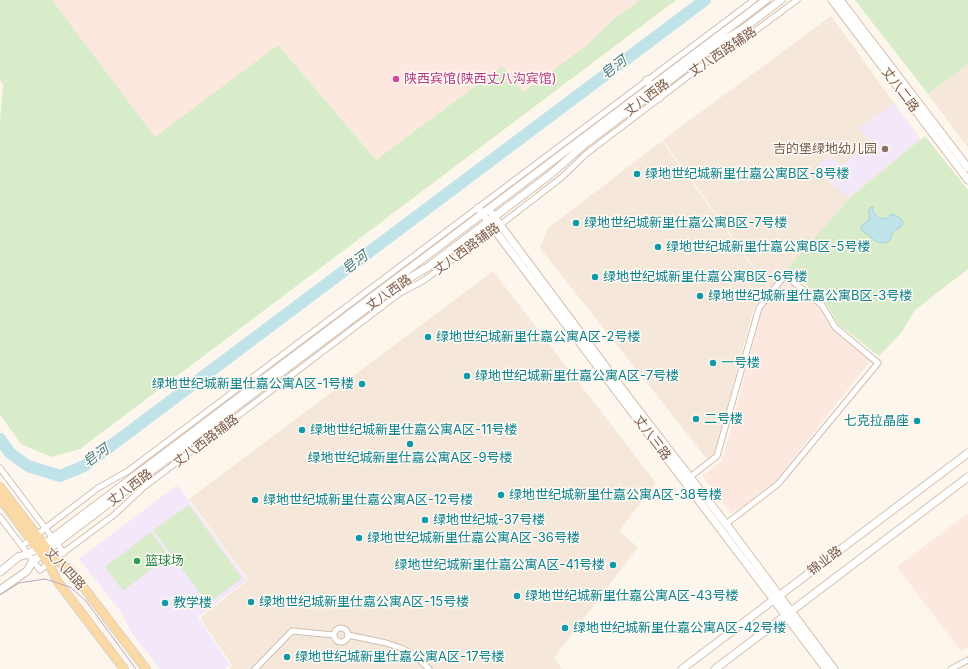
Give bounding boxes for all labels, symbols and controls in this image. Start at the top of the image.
street label: 丈八西路辅路 [686,24,760,80]
water label: 皂河 [598,53,630,83]
street label: 丈八二路 [878,65,922,115]
place label: 陕西宾馆(陕西丈八沟宾馆) [404,71,556,87]
marker: 陕西宾馆(陕西丈八沟宾馆) [391,74,401,84]
street label: 丈八西路 [622,76,672,120]
place label: 吉的堡绿地幼儿园 [773,141,877,157]
marker: 吉的堡绿地幼儿园 [880,144,890,154]
place label: 绿地世纪城新里仕嘉公寓B区-8号楼 [645,166,850,182]
marker: 绿地世纪城新里仕嘉公寓B区-8号楼 [632,169,642,179]
place label: 绿地世纪城新里仕嘉公寓B区-7号楼 [584,215,788,231]
marker: 绿地世纪城新里仕嘉公寓B区-7号楼 [571,218,581,228]
street label: 丈八西路辅路 [431,220,503,278]
place label: 绿地世纪城新里仕嘉公寓B区-5号楼 [666,239,870,255]
marker: 绿地世纪城新里仕嘉公寓B区-5号楼 [653,242,663,252]
water label: 皂河 [339,248,371,278]
place label: 绿地世纪城新里仕嘉公寓B区-6号楼 [603,269,808,285]
street label: 丈八西路 [363,272,415,314]
marker: 绿地世纪城新里仕嘉公寓B区-6号楼 [590,272,600,282]
place label: 绿地世纪城新里仕嘉公寓B区-3号楼 [708,288,912,304]
marker: 绿地世纪城新里仕嘉公寓B区-3号楼 [695,291,705,301]
place label: 绿地世纪城新里仕嘉公寓A区-2号楼 [436,329,640,345]
marker: 绿地世纪城新里仕嘉公寓A区-2号楼 [423,332,433,342]
place label: 一号楼 [721,355,760,371]
marker: 一号楼 [708,358,718,368]
place label: 绿地世纪城新里仕嘉公寓A区-7号楼 [475,368,679,384]
marker: 绿地世纪城新里仕嘉公寓A区-7号楼 [462,371,472,381]
place label: 绿地世纪城新里仕嘉公寓A区-1号楼 [152,376,354,392]
marker: 绿地世纪城新里仕嘉公寓A区-1号楼 [357,379,367,389]
street label: 丈八西路辅路 [170,411,242,471]
place label: 二号楼 [704,411,743,427]
street label: 丈八三路 [630,413,674,463]
place label: 七克拉晶座 [844,413,909,429]
marker: 二号楼 [691,414,701,424]
marker: 七克拉晶座 [912,416,922,426]
place label: 绿地世纪城新里仕嘉公寓A区-11号楼 [310,422,518,438]
marker: 绿地世纪城新里仕嘉公寓A区-11号楼 [297,425,307,435]
marker: 绿地世纪城新里仕嘉公寓A区-9号楼 [405,439,415,449]
water label: 皂河 [80,441,112,471]
place label: 绿地世纪城新里仕嘉公寓A区-9号楼 [307,450,513,466]
street label: 丈八西路 [105,466,155,510]
place label: 绿地世纪城新里仕嘉公寓A区-38号楼 [509,487,722,503]
marker: 绿地世纪城新里仕嘉公寓A区-38号楼 [496,490,506,500]
place label: 绿地世纪城新里仕嘉公寓A区-12号楼 [263,492,473,508]
marker: 绿地世纪城新里仕嘉公寓A区-12号楼 [250,495,260,505]
place label: 绿地世纪城-37号楼 [433,512,545,528]
marker: 绿地世纪城-37号楼 [420,515,430,525]
place label: 绿地世纪城新里仕嘉公寓A区-36号楼 [367,530,580,546]
marker: 绿地世纪城新里仕嘉公寓A区-36号楼 [354,533,364,543]
street label: 锦业路 [805,543,845,579]
street label: 丈八四路 [42,545,88,593]
place label: 篮球场 [145,553,184,569]
marker: 篮球场 [132,556,142,566]
place label: 绿地世纪城新里仕嘉公寓A区-41号楼 [395,557,605,573]
marker: 绿地世纪城新里仕嘉公寓A区-41号楼 [608,560,618,570]
place label: 绿地世纪城新里仕嘉公寓A区-43号楼 [525,588,738,604]
marker: 绿地世纪城新里仕嘉公寓A区-43号楼 [512,591,522,601]
place label: 绿地世纪城新里仕嘉公寓A区-15号楼 [259,594,469,610]
place label: 教学楼 [173,595,212,611]
marker: 绿地世纪城新里仕嘉公寓A区-15号楼 [246,597,256,607]
marker: 教学楼 [160,598,170,608]
place label: 绿地世纪城新里仕嘉公寓A区-42号楼 [573,620,786,636]
marker: 绿地世纪城新里仕嘉公寓A区-42号楼 [560,623,570,633]
place label: 绿地世纪城新里仕嘉公寓A区-17号楼 [295,649,505,665]
marker: 绿地世纪城新里仕嘉公寓A区-17号楼 [282,652,292,662]

